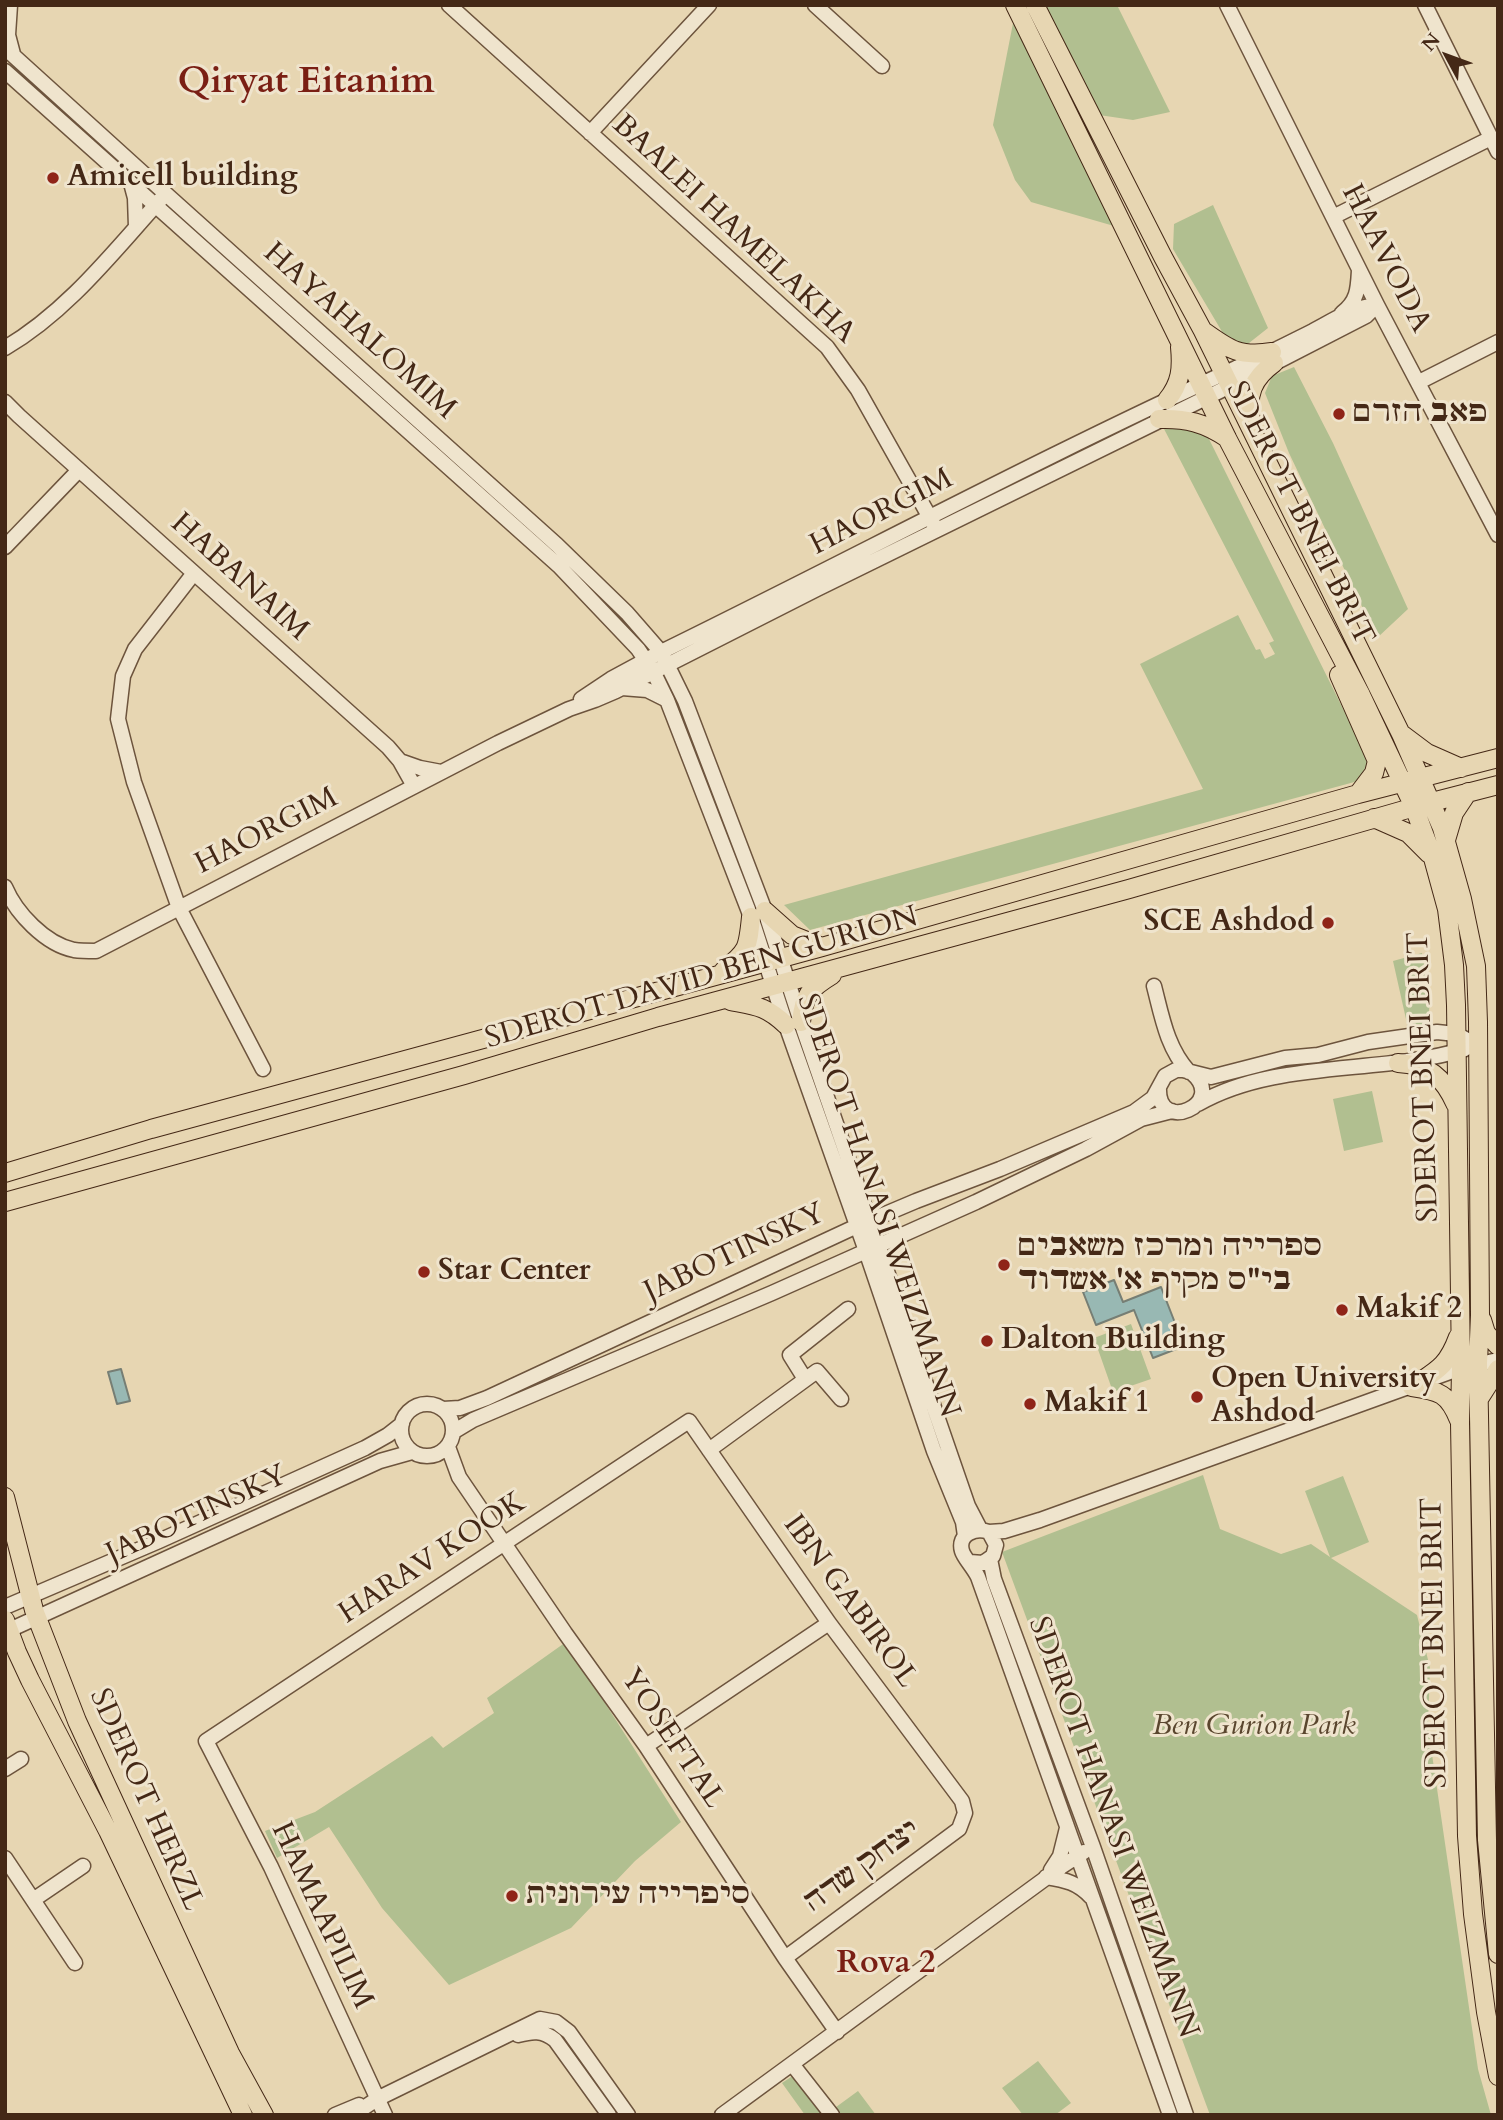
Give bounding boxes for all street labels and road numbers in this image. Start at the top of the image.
street label: BAALEI HAMELAKHA [604,108,862,352]
street label: HAAVODA [1332,179,1438,339]
street label: HAYAHALOMIM [255,236,463,428]
street label: SDEROT BNEI BRIT [1217,376,1381,652]
street label: HAORGIM [805,462,959,564]
street label: HABANAIM [162,507,316,649]
street label: HAORGIM [190,781,344,883]
street label: SDEROT DAVID BEN GURION [481,900,923,1058]
street label: SDEROT BNEI BRIT [1402,931,1448,1223]
street label: SDEROT HANASI WEIZMANN [787,990,967,1422]
street label: JABOTINSKY [639,1196,831,1312]
street label: JABOTINSKY [101,1458,293,1574]
street label: HARAV KOOK [333,1485,533,1633]
street label: SDEROT BNEI BRIT [1415,1497,1457,1789]
street label: IBN GABIROL [774,1509,924,1695]
street label: SDEROT HANASI WEIZMANN [1019,1613,1205,2043]
street label: YOSEFTAL [611,1662,731,1816]
street label: SDEROT HERZL [80,1684,210,1916]
street label: יצחק שדה [798,1813,928,1921]
street label: HAMAAPILIM [262,1817,380,2015]

